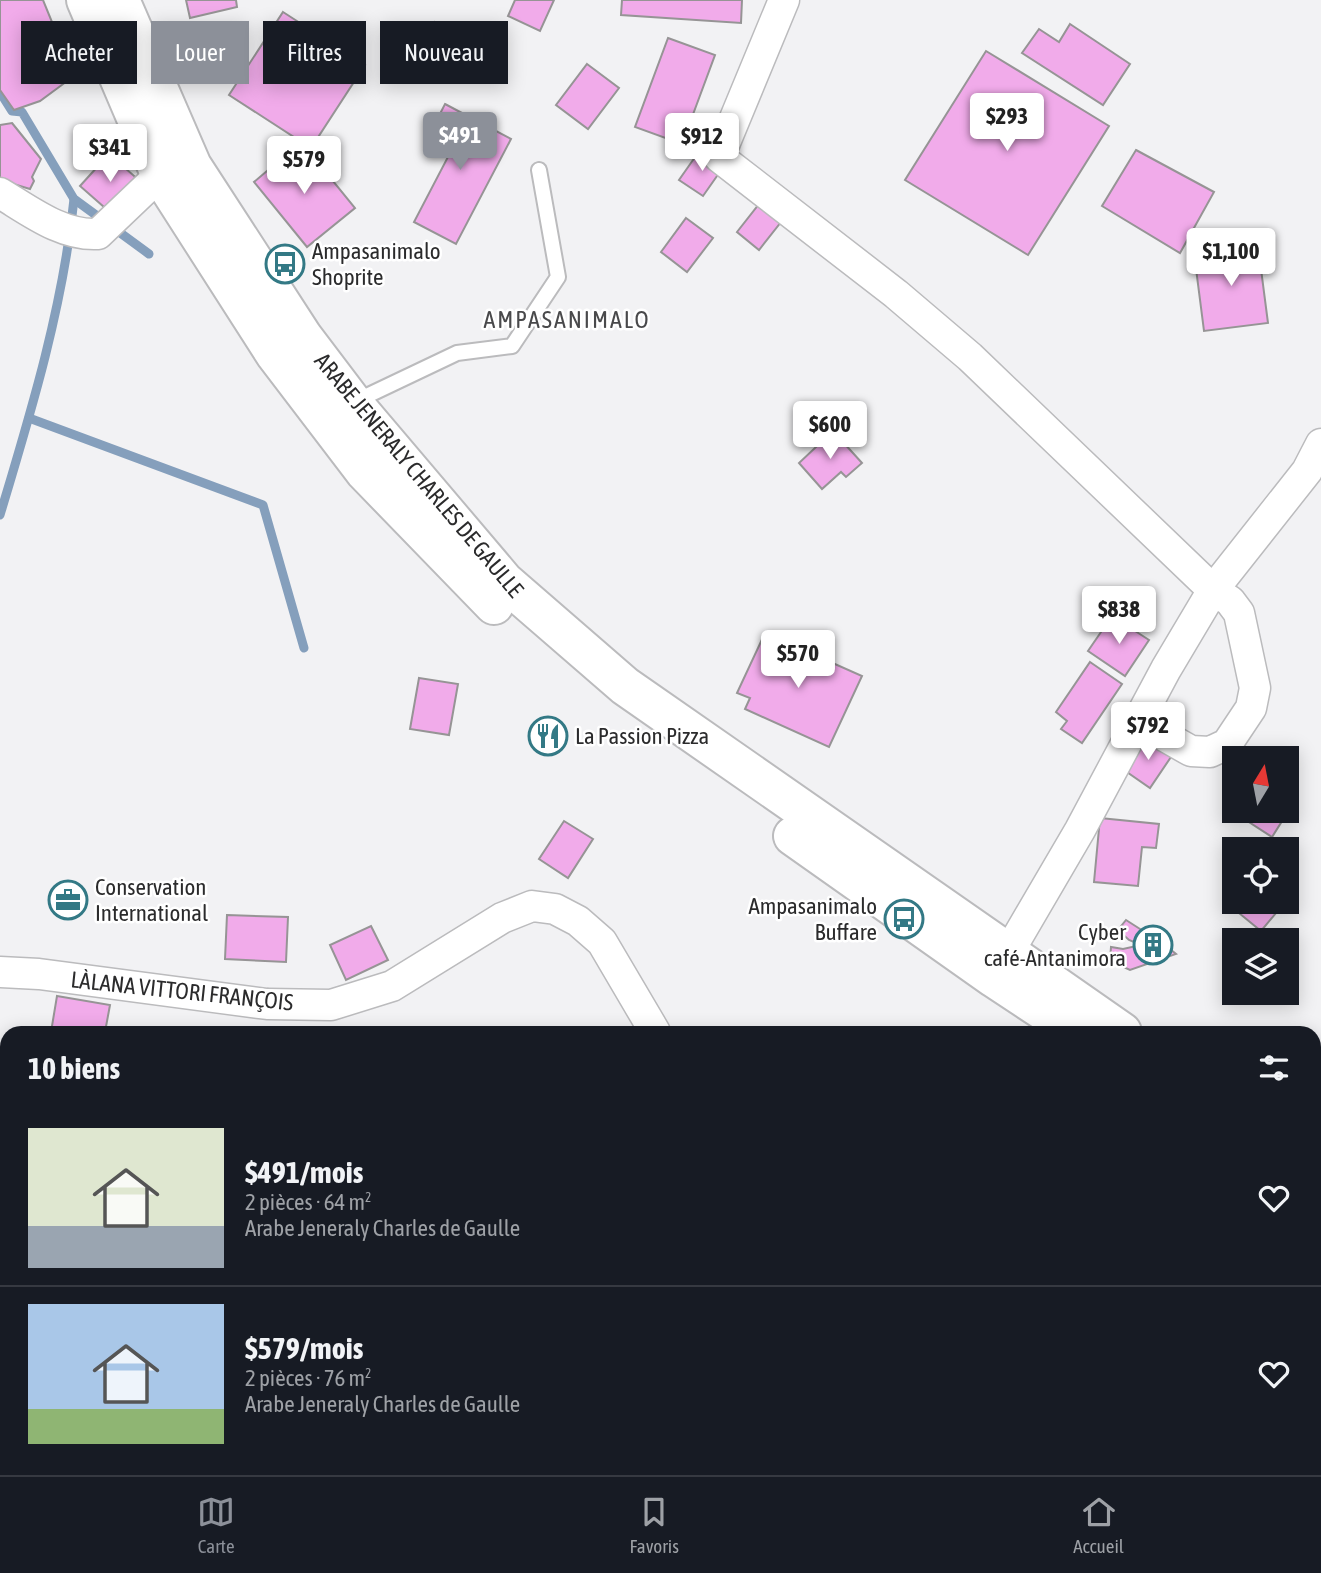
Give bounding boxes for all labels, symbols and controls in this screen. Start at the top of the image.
chip: Acheter [21,21,137,84]
chip: Louer [151,21,249,84]
chip: Filtres [263,21,366,84]
chip: Nouveau [380,21,508,84]
pin: $293 [966,94,1048,153]
text: $293 [986,103,1028,129]
pin: $491 [419,113,501,172]
pin: $912 [661,114,743,173]
text: $491 [439,122,481,148]
text: $912 [681,123,723,149]
pin: $341 [69,124,151,184]
text: $341 [89,134,131,160]
pin: $579 [263,136,345,196]
text: $579 [283,146,325,172]
pin: $1,100 [1174,229,1288,288]
place label: Ampasanimalo Shoprite [312,238,441,290]
text: $1,100 [1203,238,1260,264]
bus stop icon: Ampasanimalo Shoprite [264,243,306,285]
district label: AMPASANIMALO [483,306,651,333]
street label: ARABE JENERALY CHARLES DE GAULLE [309,348,529,602]
pin: $600 [789,402,871,461]
text: $600 [809,411,851,437]
pin: $838 [1078,586,1160,646]
text: $838 [1098,596,1140,622]
pin: $570 [757,630,839,690]
text: $570 [777,640,819,666]
pin: $792 [1107,702,1189,762]
text: $792 [1127,712,1169,738]
restaurant icon: La Passion Pizza [527,715,569,757]
place label: La Passion Pizza [575,723,709,749]
north arrow [1222,746,1298,822]
map controls [1222,746,1299,1005]
button: locate [1222,837,1299,914]
place label: Conservation International [95,874,208,926]
office icon: Conservation International [47,879,89,921]
place label: Ampasanimalo Buffare [748,893,877,945]
bus stop icon: Ampasanimalo Buffare [883,898,925,940]
place label: Cyber café-Antanimora [984,919,1127,971]
building icon: Cyber café-Antanimora [1132,924,1174,966]
button: layers [1222,928,1299,1005]
street label: LÀLANA VITTORI FRANÇOIS [69,966,295,1016]
icon: filters [1255,1049,1293,1087]
text: 10 biens [28,1051,120,1085]
text: $491/mois [245,1155,363,1189]
icon: home [84,1156,168,1240]
icon: heart [1255,1179,1293,1217]
text: 2 pièces · 64 m² [245,1189,372,1215]
text: Arabe Jeneraly Charles de Gaulle [245,1215,520,1241]
text: $579/mois [245,1331,363,1365]
icon: home [84,1332,168,1416]
icon: heart [1255,1355,1293,1393]
text: 2 pièces · 76 m² [245,1365,372,1391]
text: Arabe Jeneraly Charles de Gaulle [245,1391,520,1417]
tab: Carte [197,1493,235,1557]
tab: Favoris [630,1493,679,1557]
tab: Accueil [1073,1493,1124,1557]

